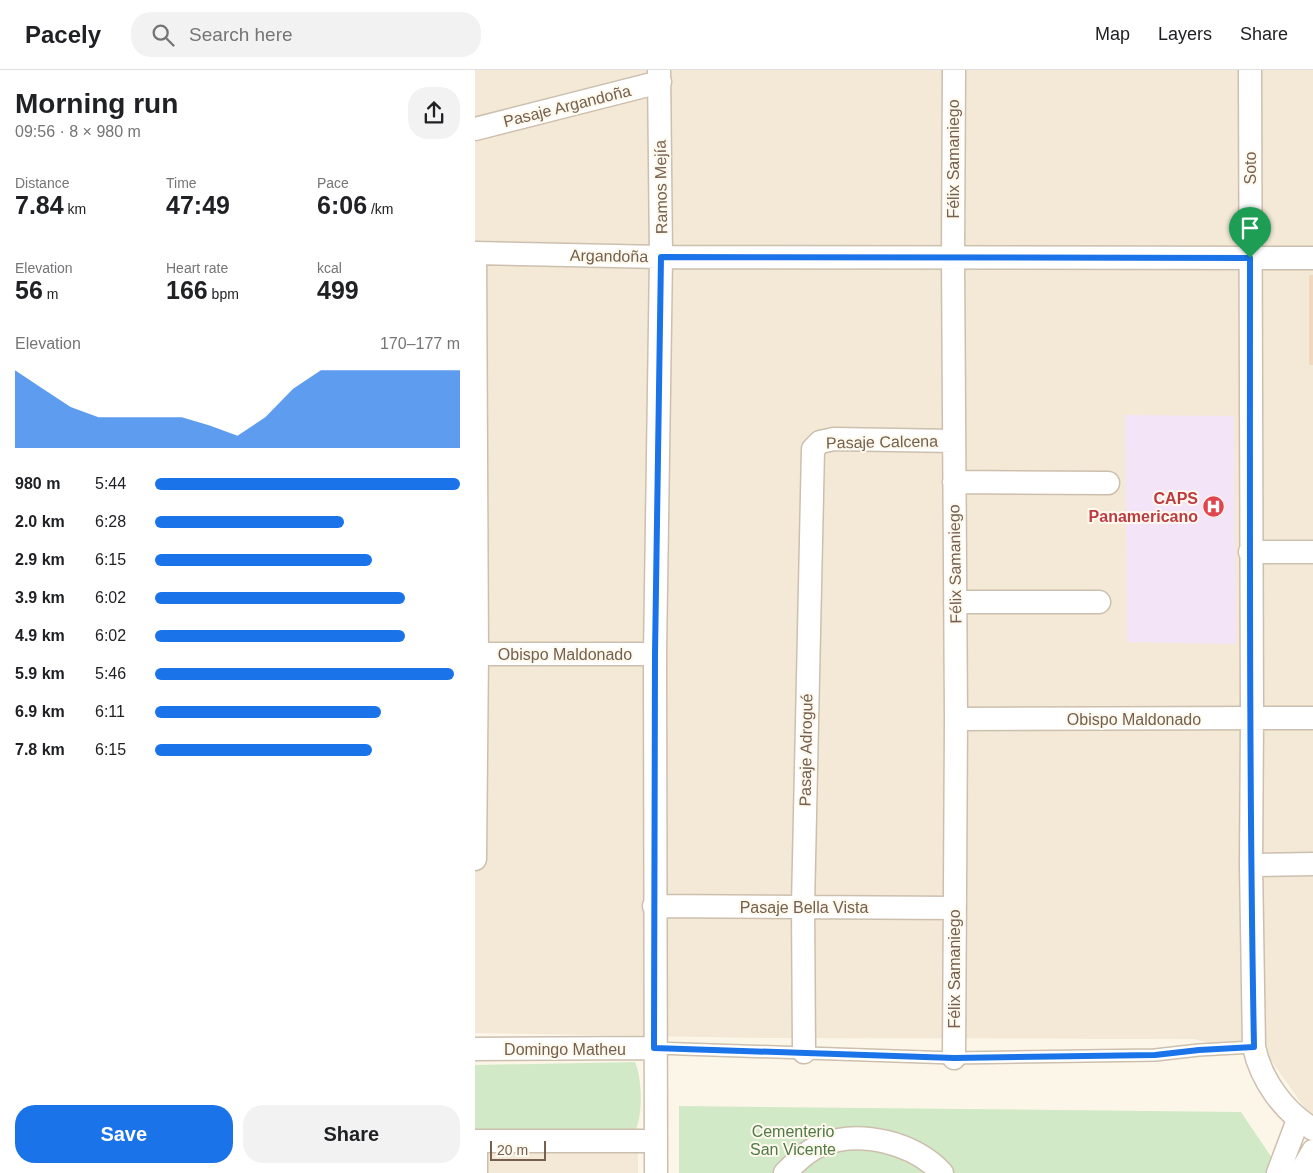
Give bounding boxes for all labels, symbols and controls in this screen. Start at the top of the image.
search box [131,12,481,57]
text: Pacely [25,21,101,48]
icon: search [149,21,177,49]
text: Search here [189,24,293,45]
text: Map [1095,24,1130,44]
text: Layers [1158,24,1212,44]
text: Share [1240,24,1288,44]
street label: Pasaje Argandoña [501,82,633,130]
button: share [408,87,460,139]
text: Morning run [15,88,178,119]
street label: Félix Samaniego [945,99,962,219]
text: 09:56 · 8 × 980 m [15,123,141,140]
street label: Ramos Mejía [652,140,670,234]
street label: Soto [1242,151,1259,184]
text: Distance [15,175,69,191]
text: Time [166,175,197,191]
text: Pace [317,175,349,191]
text: 7.84 [15,191,64,219]
text: 47:49 [166,191,230,219]
text: 6:06 [317,191,367,219]
text: km [64,201,86,217]
text: /km [367,201,394,217]
pin [1229,207,1271,258]
icon: arrive [1236,214,1264,242]
street label: Argandoña [570,247,648,265]
text: Elevation [15,260,73,276]
text: Heart rate [166,260,228,276]
text: kcal [317,260,342,276]
text: 56 [15,276,43,304]
text: 166 [166,276,208,304]
text: 499 [317,276,359,304]
text: m [43,286,58,302]
text: bpm [208,286,239,302]
text: Elevation [15,335,81,352]
text: 170–177 m [380,335,460,352]
street label: Pasaje Calcena [826,433,938,451]
text: 980 m [15,475,60,492]
text: 5:44 [95,475,126,492]
place label: CAPS Panamericano [1089,490,1198,525]
hospital icon: CAPS Panamericano [1202,495,1226,519]
street label: Félix Samaniego [945,504,965,624]
text: 2.0 km [15,513,65,530]
text: 6:28 [95,513,126,530]
text: 2.9 km [15,551,65,568]
text: 6:15 [95,551,126,568]
text: 3.9 km [15,589,65,606]
text: 6:02 [95,589,126,606]
text: 4.9 km [15,627,65,644]
text: 6:02 [95,627,126,644]
street label: Obispo Maldonado [498,646,632,663]
text: 5.9 km [15,665,65,682]
text: 5:46 [95,665,126,682]
street label: Pasaje Adrogué [797,693,815,807]
text: 6.9 km [15,703,65,720]
text: 6:11 [95,703,125,720]
street label: Obispo Maldonado [1067,711,1201,728]
text: 7.8 km [15,741,65,758]
text: 6:15 [95,741,126,758]
street label: Pasaje Bella Vista [740,899,868,916]
street label: Félix Samaniego [946,909,963,1029]
street label: Domingo Matheu [504,1041,626,1058]
button: Save [15,1105,233,1163]
button: Share [243,1105,460,1163]
park label: Cementerio San Vicente [750,1123,836,1158]
scale bar [490,1138,546,1161]
text: 20 m [497,1142,528,1158]

